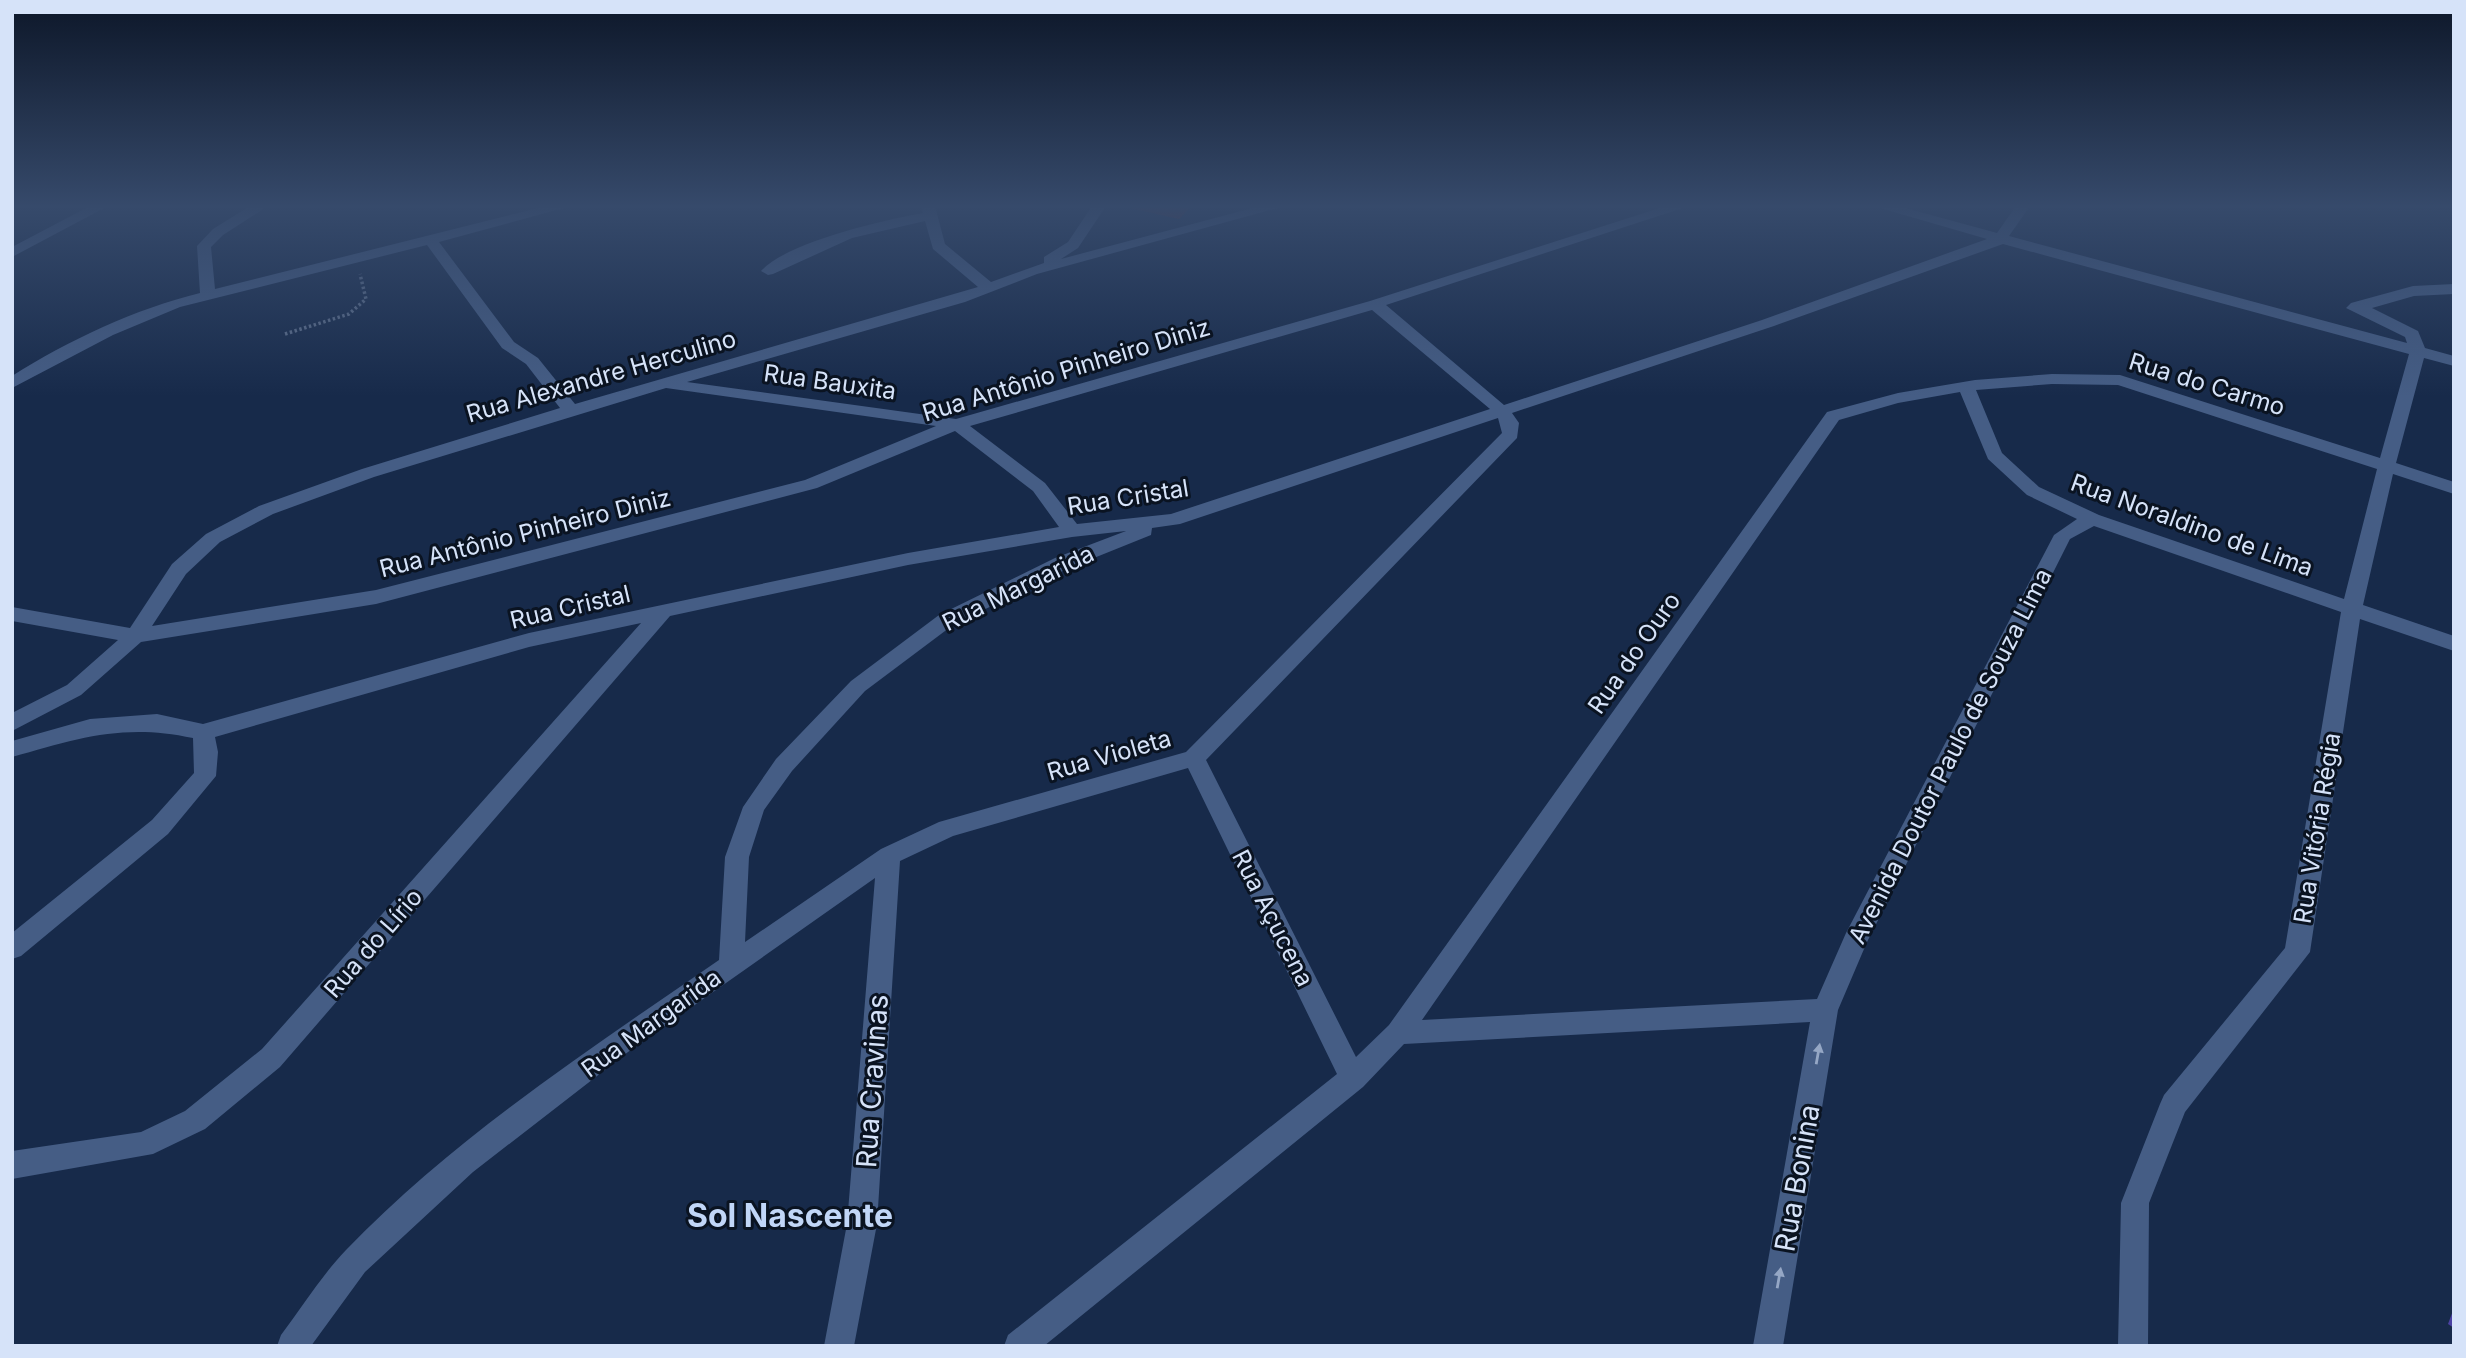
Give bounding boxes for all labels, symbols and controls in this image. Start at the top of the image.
street label: Rua Antônio Pinheiro Diniz [919,312,1213,428]
street label: Rua Alexandre Herculino [463,324,739,428]
street label: Rua do Carmo [2126,347,2288,421]
street label: Rua Bauxita [762,358,898,406]
street label: Rua Noraldino de Lima [2067,468,2317,582]
street label: Rua Cristal [1065,473,1191,521]
street label: Rua Antônio Pinheiro Diniz [376,483,674,583]
street label: Rua Margarida [937,539,1099,637]
street label: Avenida Doutor Paulo de Souza Lima [1842,564,2058,948]
street label: Rua Cristal [507,579,633,635]
street label: Rua do Ouro [1582,587,1686,719]
street label: Rua Violeta [1044,723,1174,787]
street label: Rua Vitória Régia [2288,731,2346,925]
street label: Rua Açucena [1226,845,1320,991]
street label: Rua do Lírio [318,883,428,1003]
street label: Rua Margarida [576,963,726,1083]
street label: Rua Cravinas [849,993,895,1169]
one-way arrow [1813,1043,1824,1065]
street label: Rua Bonina [1767,1102,1827,1254]
district label: Sol Nascente [687,1196,893,1235]
one-way arrow [1774,1267,1785,1289]

